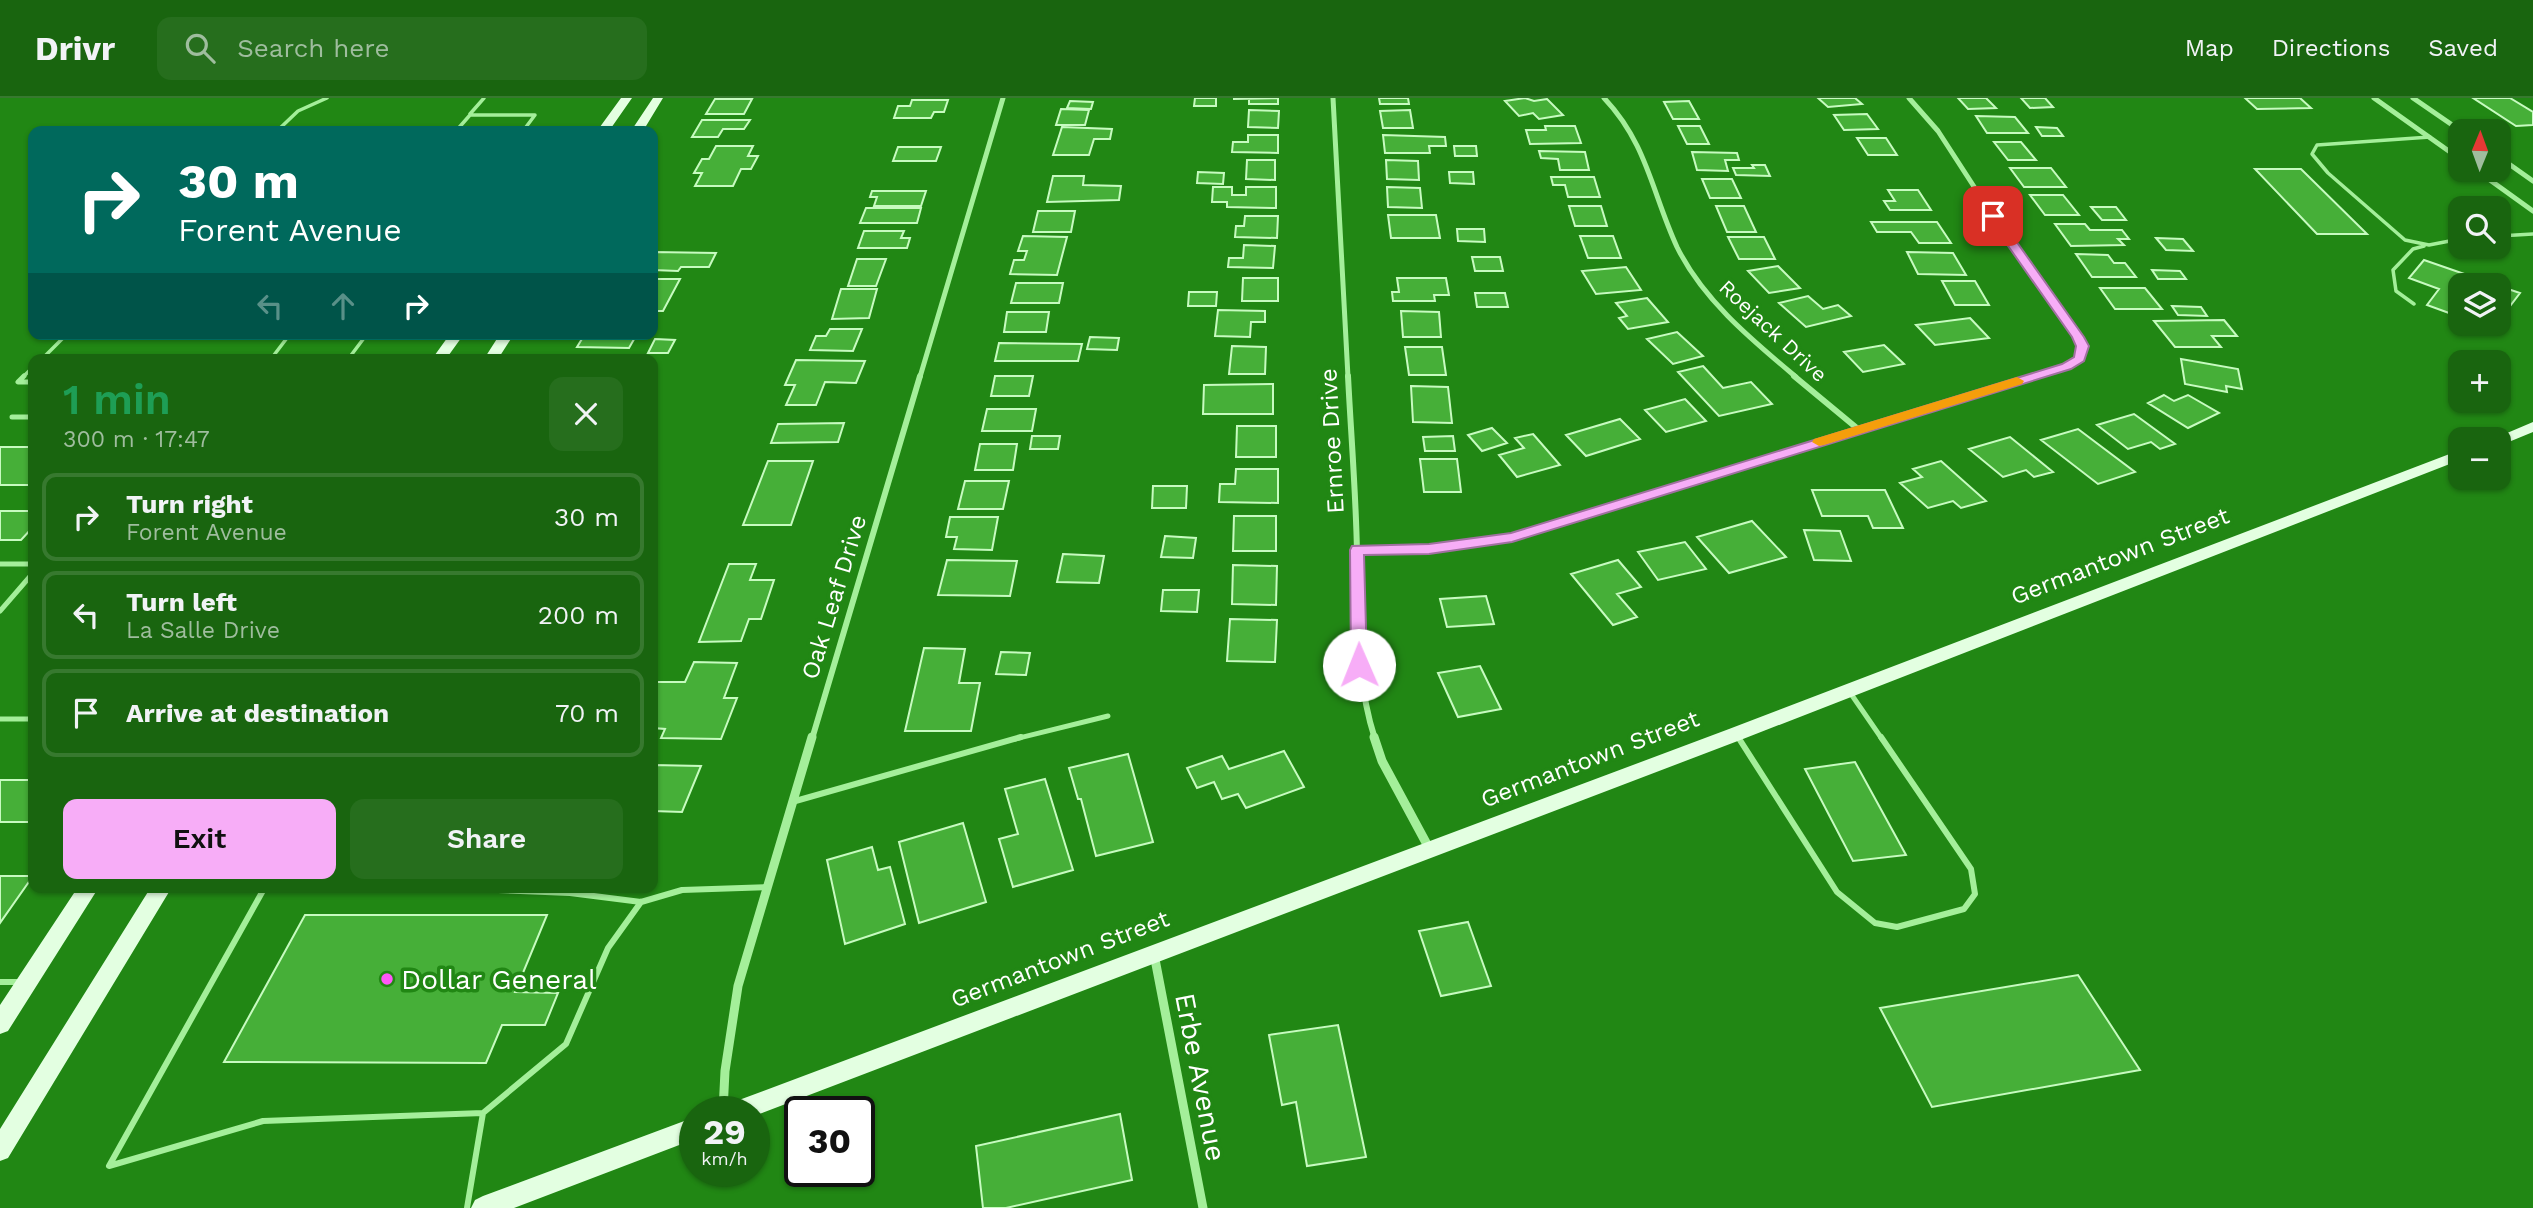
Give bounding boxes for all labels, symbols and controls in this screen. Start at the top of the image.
search box [157,17,647,80]
text: Drivr [35,29,115,68]
icon: search [181,29,219,67]
text: Search here [237,33,390,63]
text: Map [2185,34,2234,62]
text: Directions [2272,34,2390,62]
text: Saved [2428,34,2498,62]
north arrow [2448,119,2511,182]
map controls [2448,119,2511,490]
text: 30 m [178,152,299,210]
icon: right [63,154,154,245]
pin [1963,186,2023,246]
button: search [2448,196,2511,259]
icon: arrive [1974,197,2012,235]
text: Forent Avenue [178,211,402,249]
button: layers [2448,273,2511,336]
street label: Roejack Drive [1714,274,1832,387]
icon: left [251,287,289,325]
icon: ahead [324,287,362,325]
icon: right [397,287,435,325]
button: + [2448,350,2511,413]
street label: Ernroe Drive [1314,368,1350,514]
text: 1 min [63,375,171,424]
button: close [549,377,623,451]
text: 300 m · 17:47 [63,426,210,453]
button: − [2448,427,2511,490]
text: Turn right [126,489,253,519]
icon: right [67,498,105,536]
street label: Germantown Street [2007,501,2233,611]
text: 30 m [554,502,619,532]
street label: Oak Leaf Drive [796,511,872,683]
text: Forent Avenue [126,519,287,546]
text: Turn left [126,587,237,617]
icon: left [67,596,105,634]
text: 200 m [538,600,619,630]
text: La Salle Drive [126,617,280,644]
position arrow [1322,628,1396,702]
icon: arrive [67,694,105,732]
text: Arrive at destination [126,698,389,728]
text: 70 m [555,698,619,728]
street label: Germantown Street [1477,704,1703,814]
button: Exit [63,799,336,879]
button: Share [350,799,623,879]
street label: Germantown Street [947,904,1173,1014]
place label: Dollar General [401,963,597,996]
marker: Dollar General [379,971,395,987]
street label: Erbe Avenue [1168,990,1233,1164]
speed limit sign: 30 [784,1096,875,1187]
text: 29 [703,1111,746,1153]
text: km/h [701,1148,748,1169]

